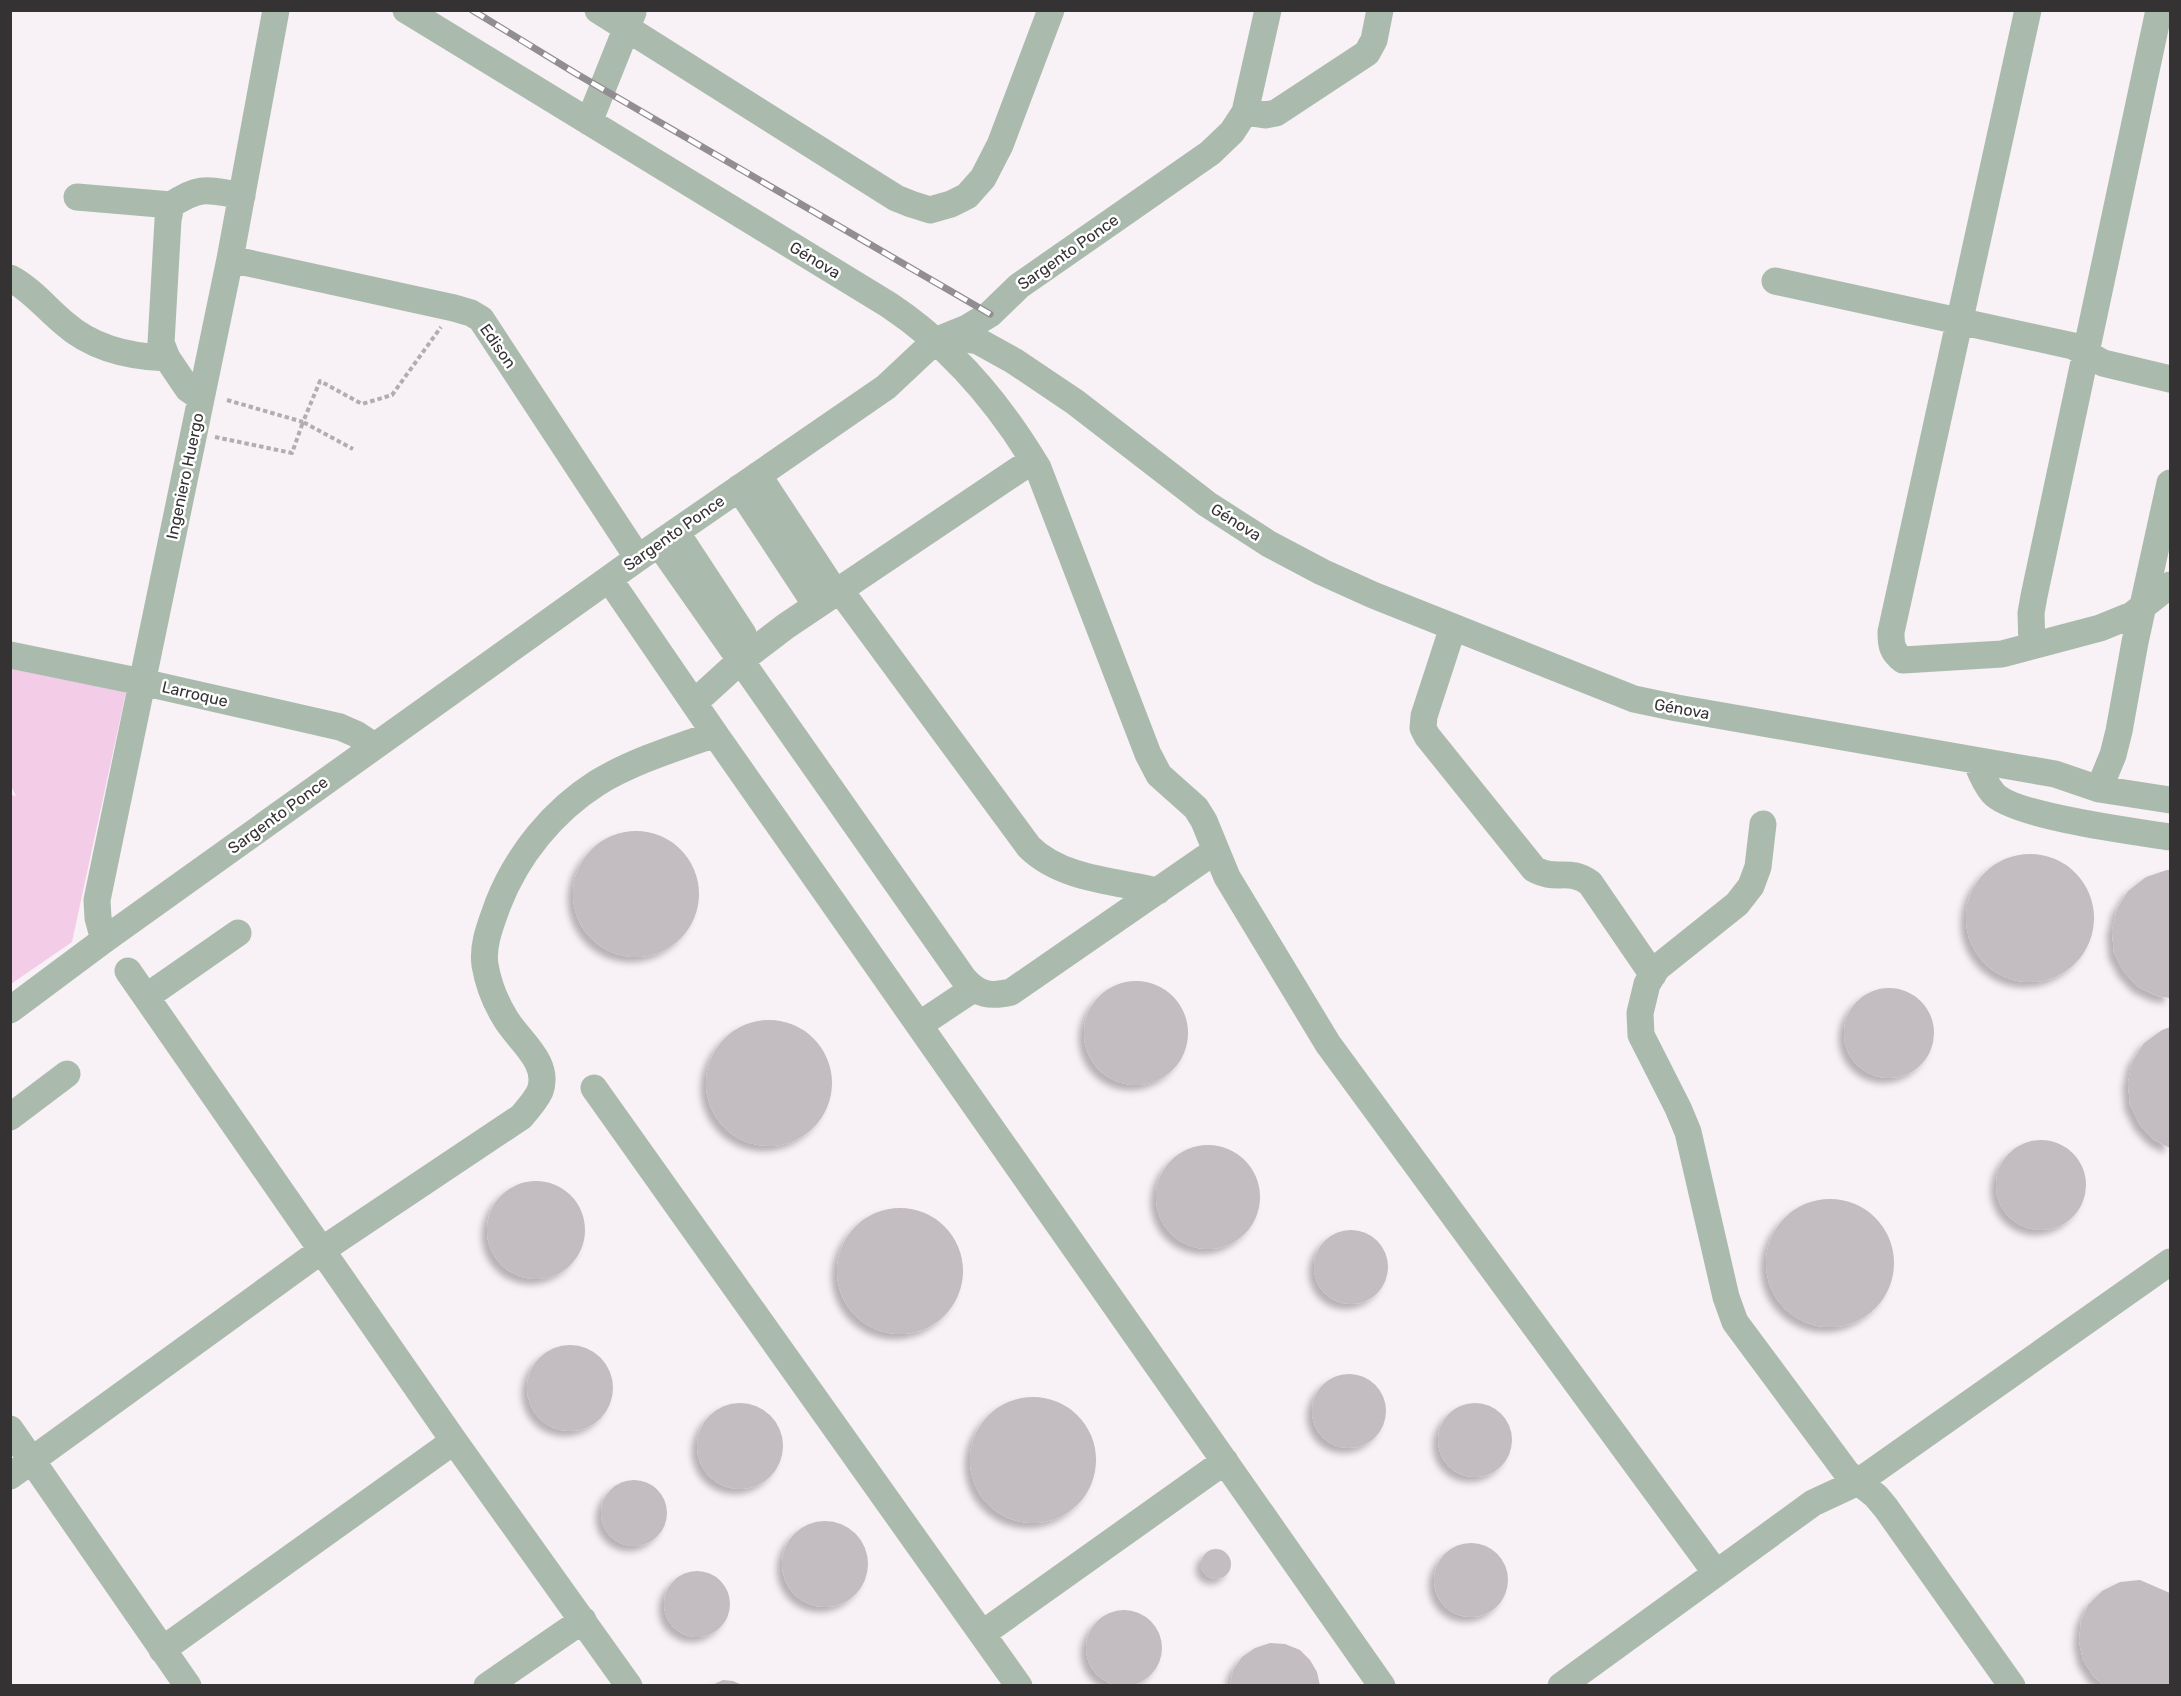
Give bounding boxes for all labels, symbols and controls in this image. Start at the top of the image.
street label: Sargento Ponce [1014,210,1122,294]
street label: Génova [786,237,844,283]
street label: Edison [476,320,520,372]
street label: Ingeniero Huergo [162,411,208,541]
street label: Sargento Ponce [620,491,728,575]
street label: Génova [1207,499,1265,545]
street label: Larroque [160,677,230,711]
street label: Génova [1653,695,1711,723]
street label: Sargento Ponce [224,772,332,858]

